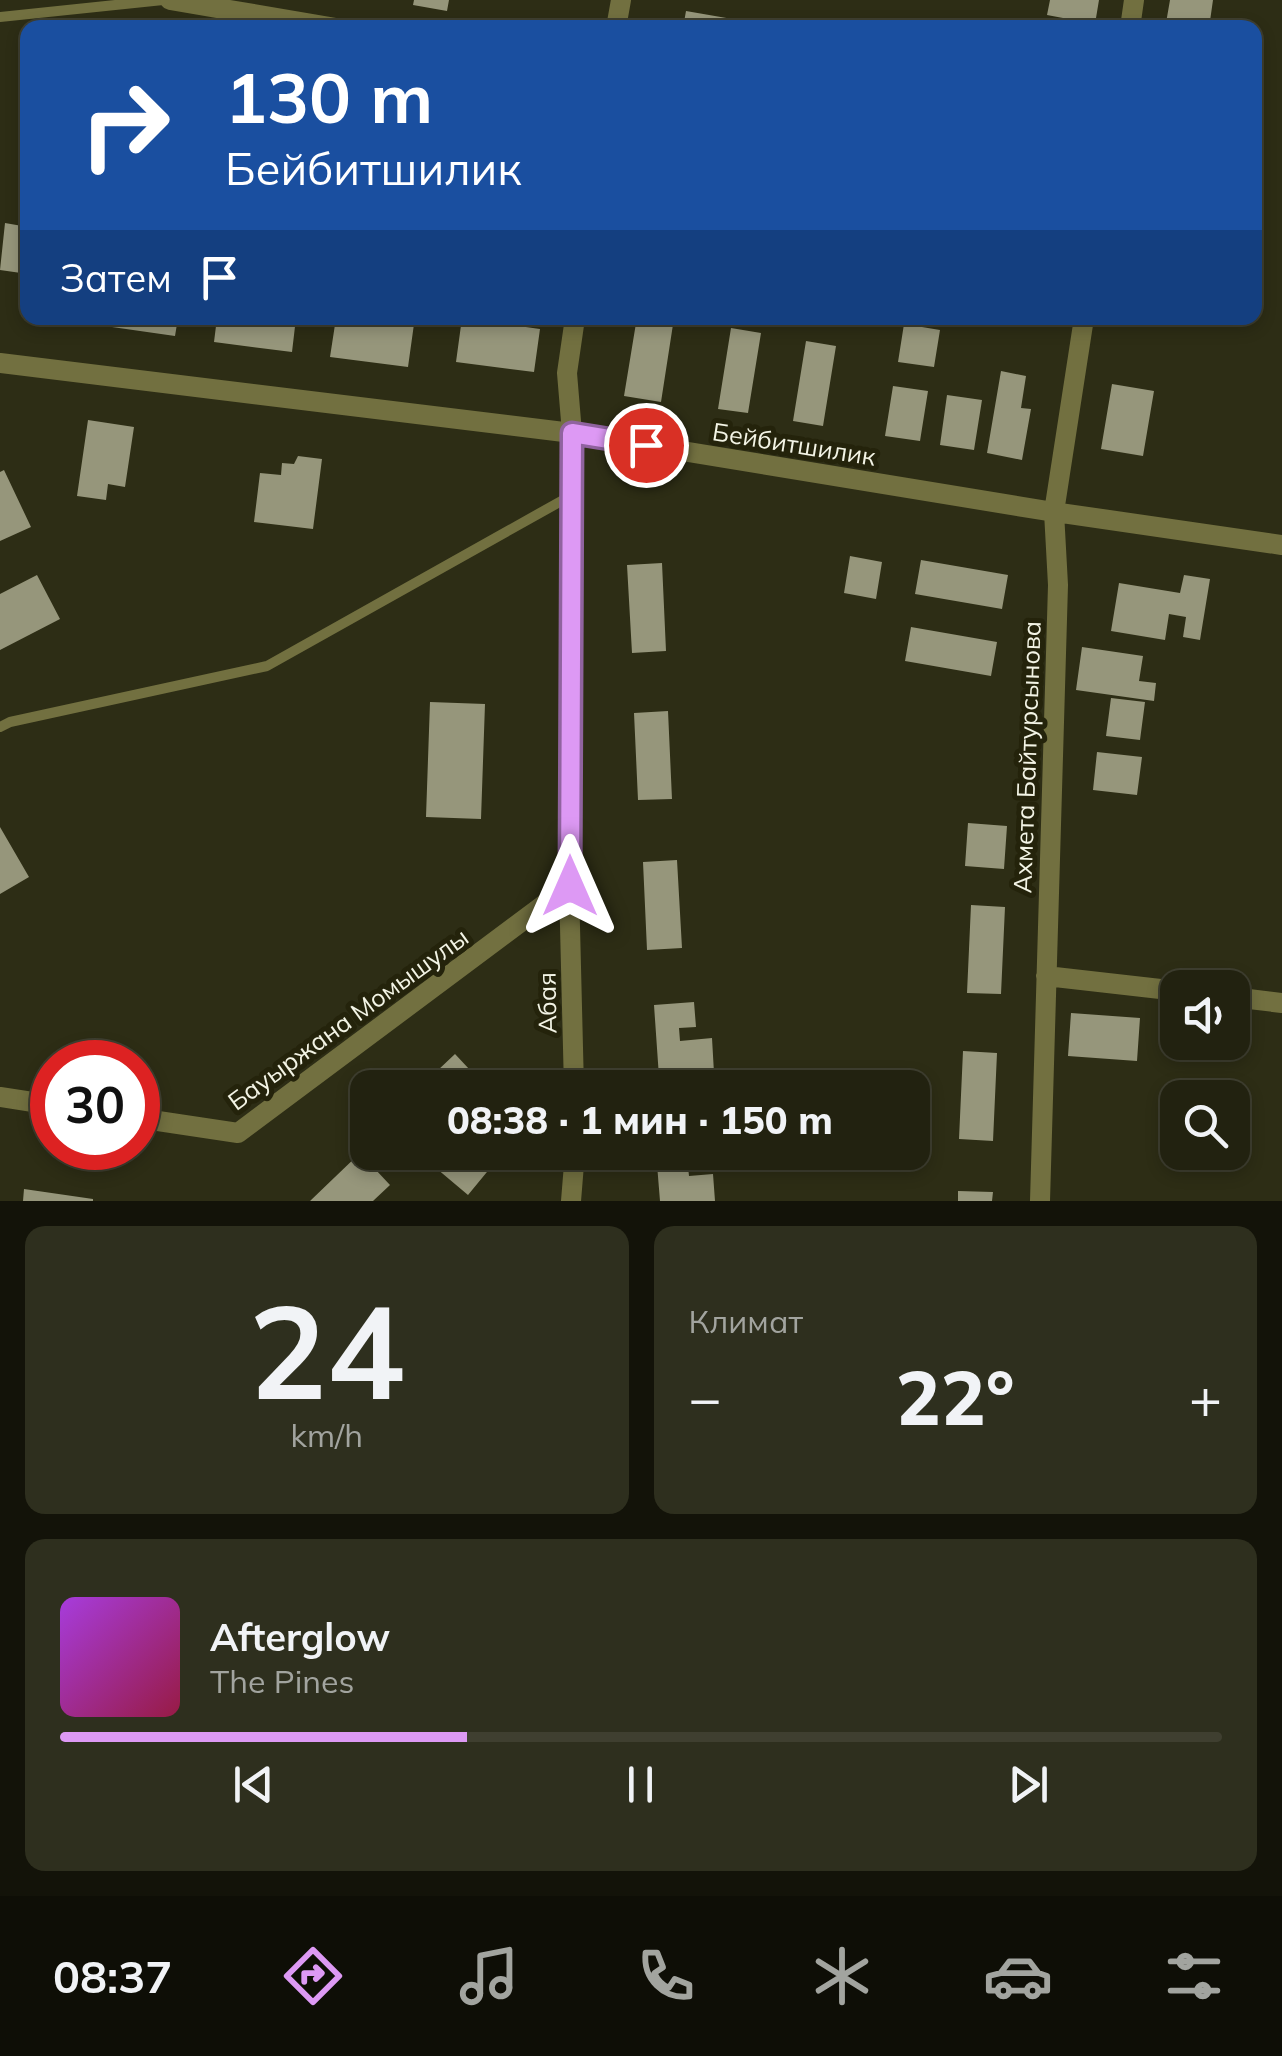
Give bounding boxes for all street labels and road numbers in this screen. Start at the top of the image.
street label: Бейбитшилик [710,415,878,472]
street label: Ахмета Байтурсынова [1006,620,1047,894]
street label: Бауыржана Момышулы [221,921,474,1116]
street label: Абая [530,972,563,1034]

